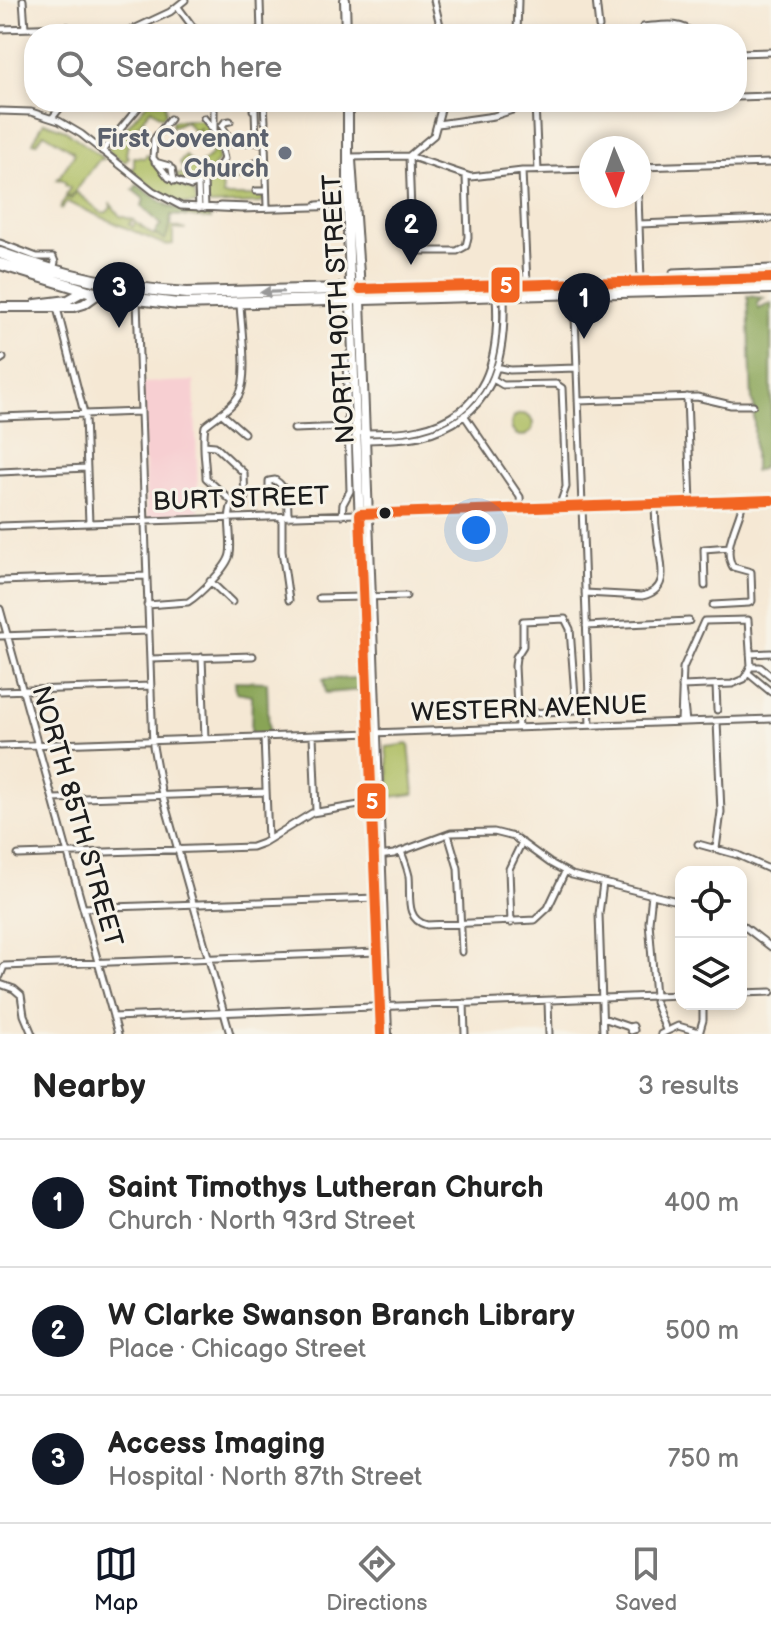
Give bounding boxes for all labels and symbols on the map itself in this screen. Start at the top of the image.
place label: First Covenant Church [97,124,269,185]
north arrow [579,136,651,208]
marker: First Covenant Church [276,144,294,162]
street label: NORTH 90TH STREET [317,173,362,445]
pin: 2 [385,199,437,265]
pin: 3 [93,262,145,328]
line badge: 5 [490,266,521,304]
text: 5 [500,273,513,300]
pin: 1 [558,273,610,339]
one-way arrow [259,285,284,298]
street label: BURT STREET [152,481,330,518]
unlabelled marker [377,505,393,521]
your location [456,510,496,550]
street label: NORTH 85TH STREET [24,682,129,951]
street label: WESTERN AVENUE [410,690,648,729]
line badge: 5 [356,782,387,820]
text: 5 [366,789,379,816]

